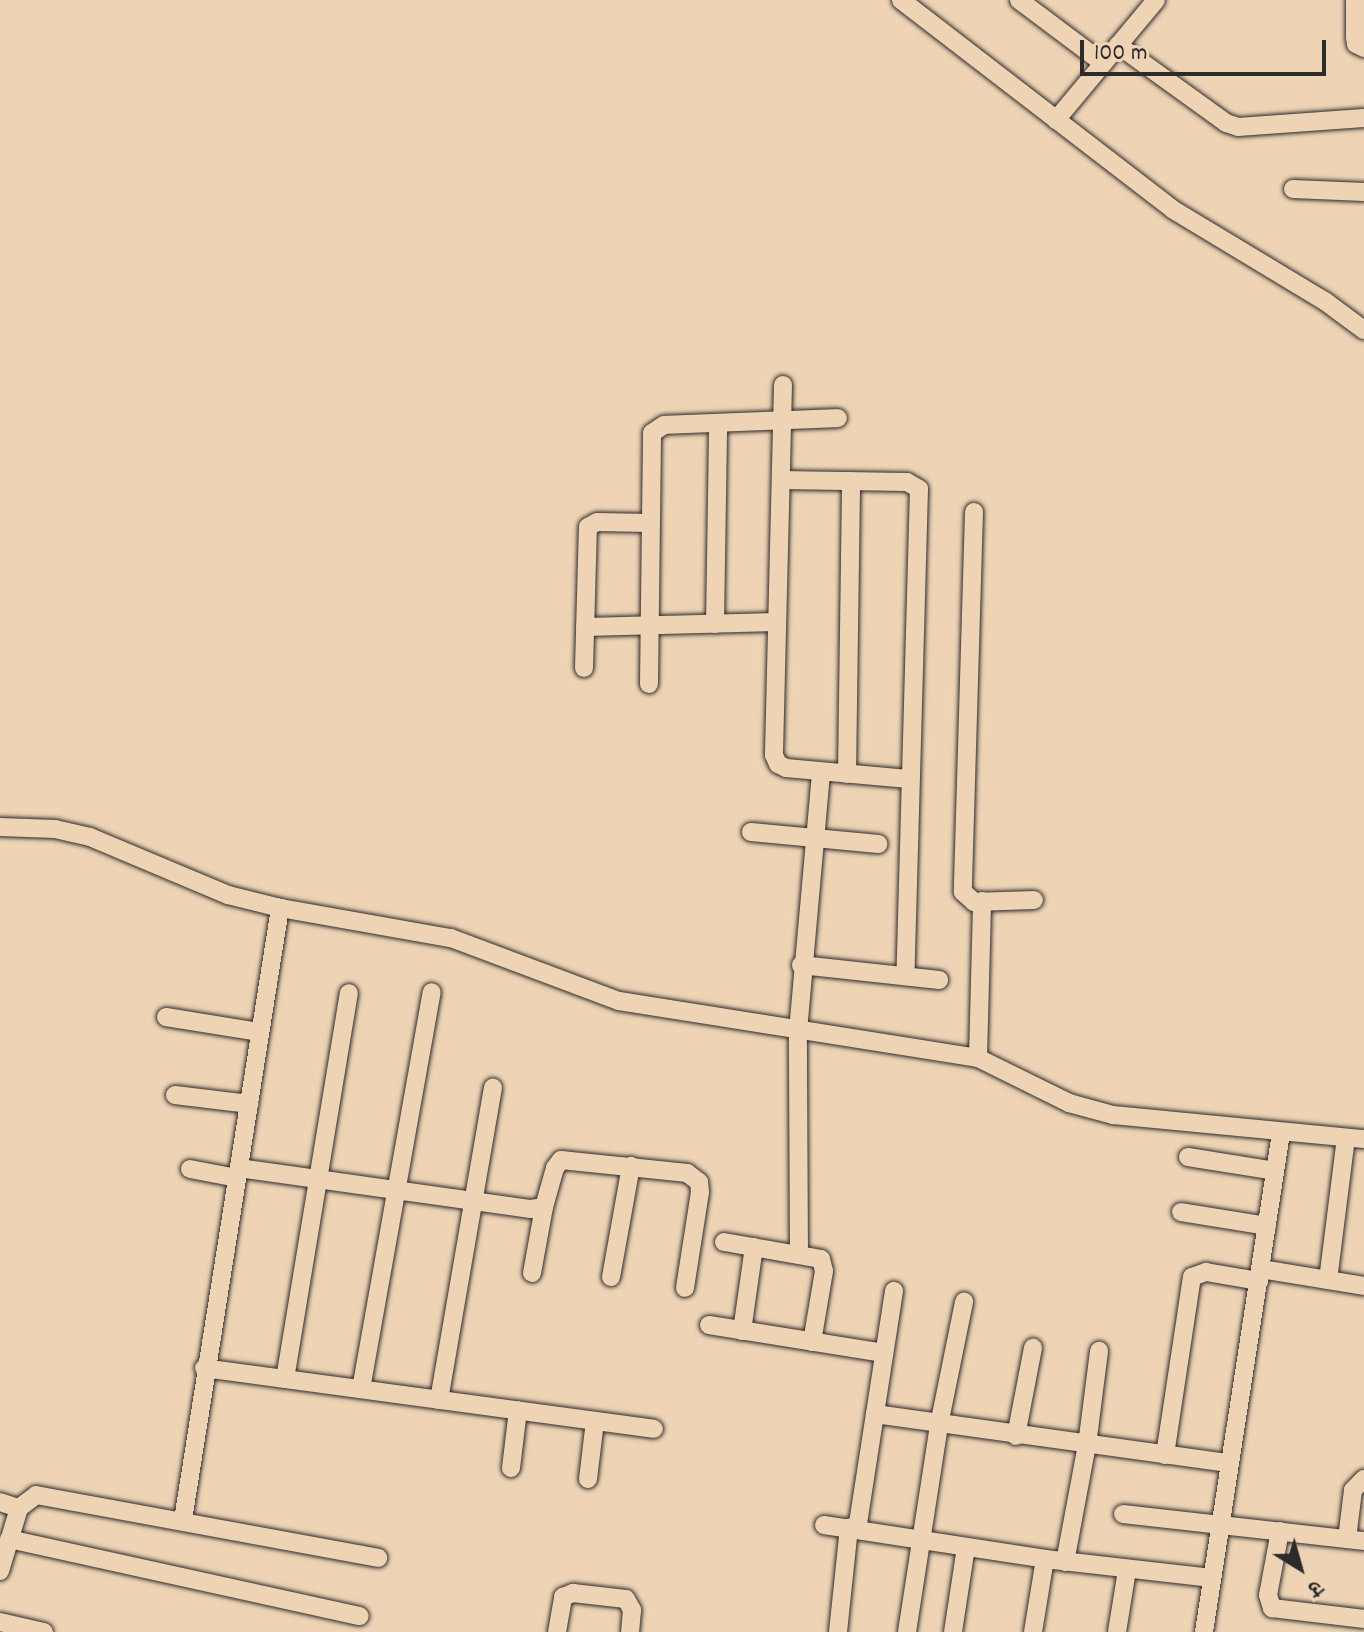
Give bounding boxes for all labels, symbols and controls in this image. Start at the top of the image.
scale bar [1084,24,1330,74]
text: 100 m [1094,37,1147,71]
north arrow [1260,1528,1340,1608]
text: उ [1300,1571,1329,1604]

